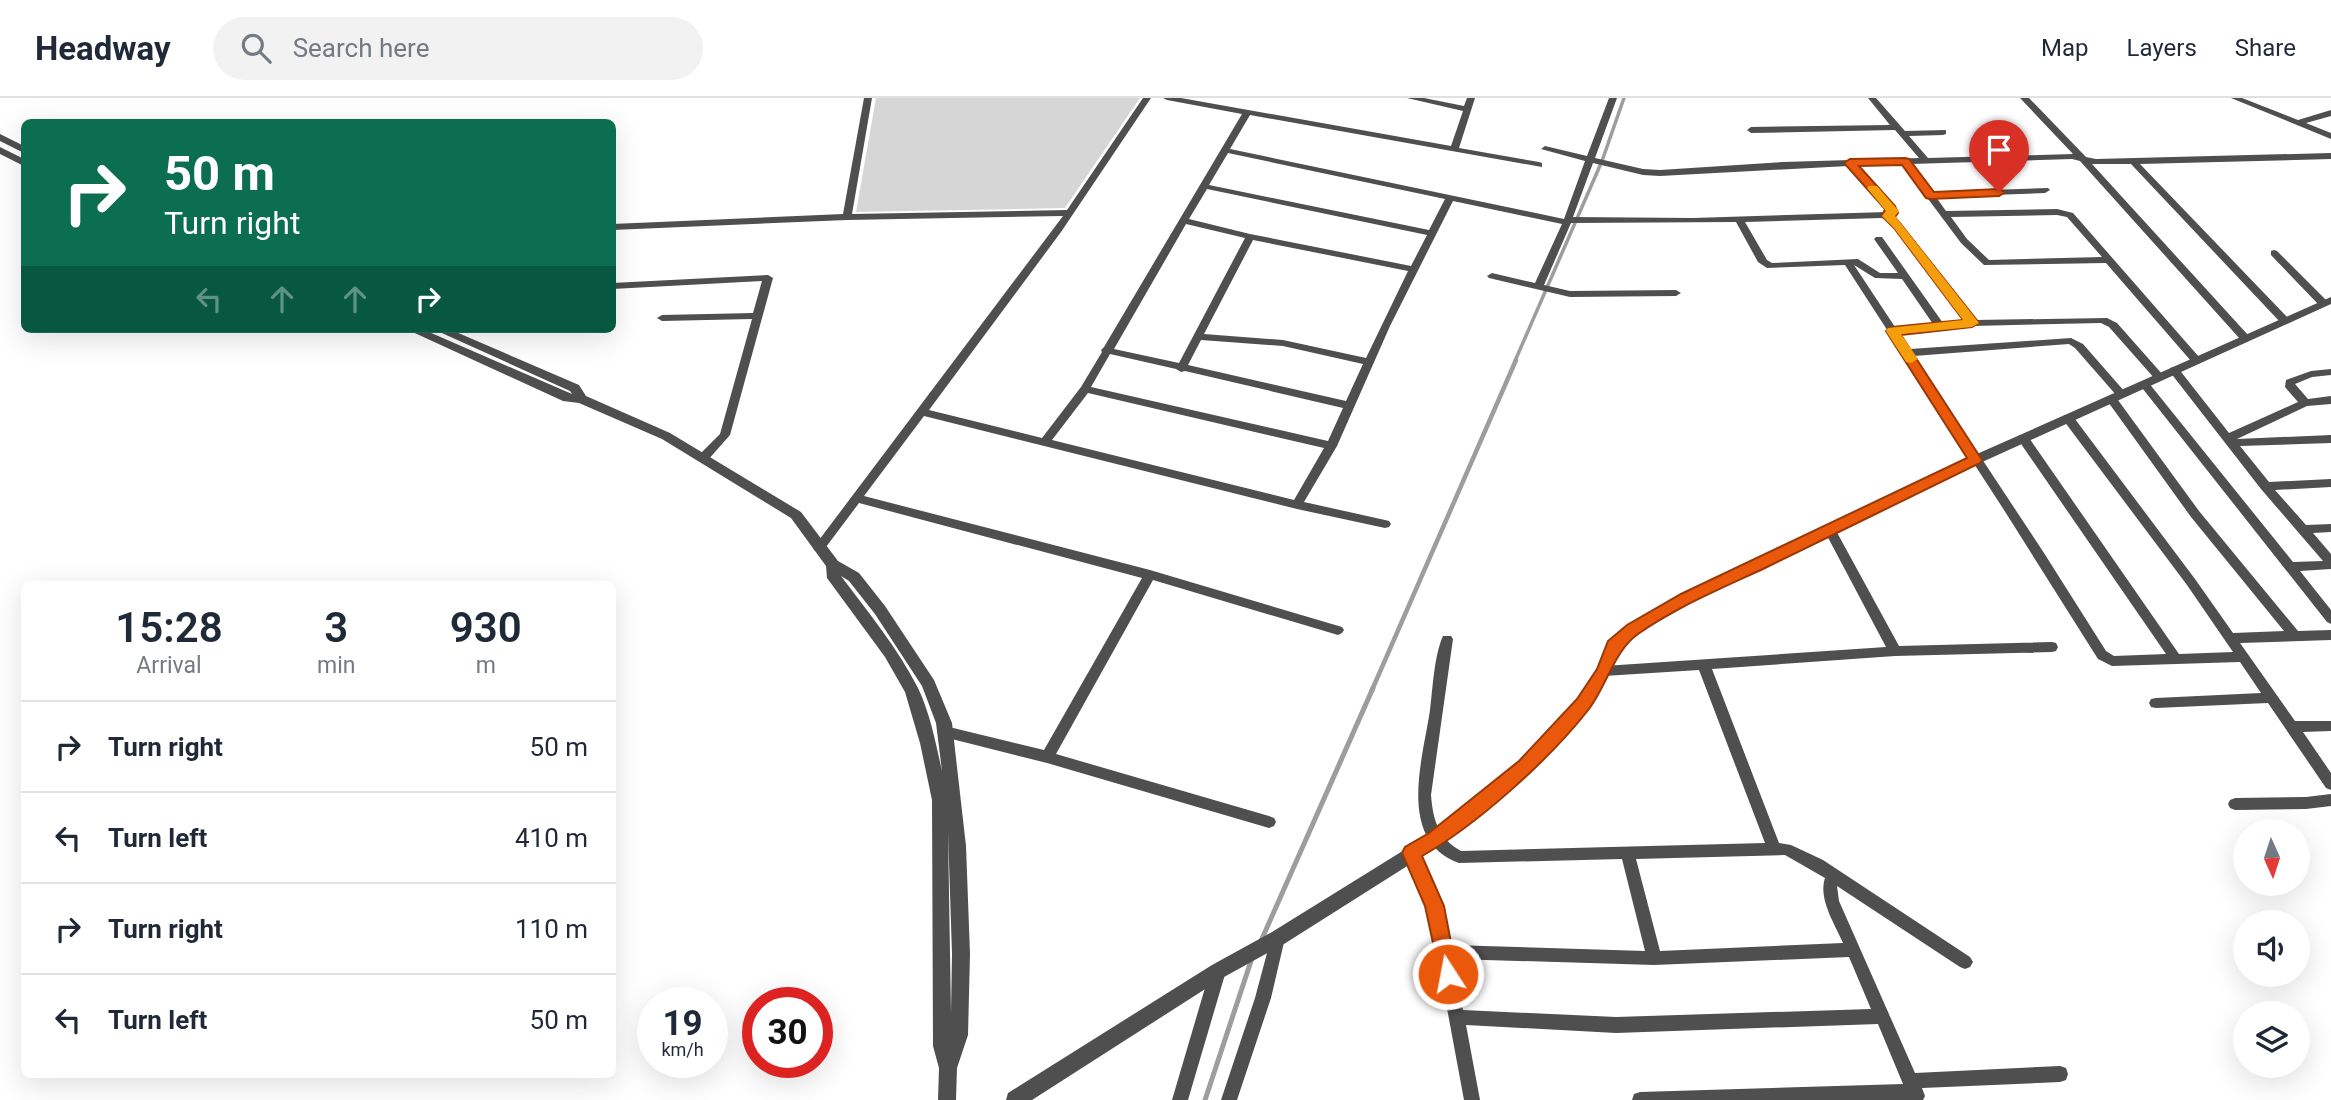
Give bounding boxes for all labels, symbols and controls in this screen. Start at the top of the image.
search box [213,17,703,80]
text: Headway [35,29,171,68]
icon: search [237,29,275,67]
text: Search here [293,33,429,63]
text: Map [2041,34,2089,62]
text: Layers [2127,34,2197,62]
text: Share [2235,34,2296,62]
pin [1969,120,2029,192]
icon: arrive [1980,131,2018,169]
text: 50 m [164,145,275,202]
icon: right [49,147,140,238]
text: Turn right [164,204,300,242]
icon: left [190,280,228,318]
icon: ahead [263,280,301,318]
icon: ahead [336,280,374,318]
icon: right [409,280,447,318]
text: 15:28 [115,603,223,652]
text: 3 [324,603,348,652]
text: 930 [450,603,522,652]
text: Arrival [136,652,202,679]
text: min [317,652,355,679]
text: m [476,652,496,679]
icon: right [49,728,87,766]
text: Turn right [108,732,223,762]
text: 50 m [530,732,588,762]
icon: left [49,819,87,857]
north arrow [2233,819,2310,896]
map controls [2233,819,2310,1078]
text: Turn left [108,823,207,853]
text: 410 m [515,823,588,853]
icon: right [49,910,87,948]
button: sound [2233,910,2310,987]
text: Turn right [108,914,223,944]
text: 110 m [515,914,588,944]
position arrow [1411,937,1485,1011]
speed limit sign: 30 [742,987,833,1078]
icon: left [49,1001,87,1039]
button: layers [2233,1001,2310,1078]
text: 19 [662,1003,703,1044]
text: Turn left [108,1005,207,1035]
text: 50 m [530,1005,588,1035]
text: km/h [661,1039,704,1060]

